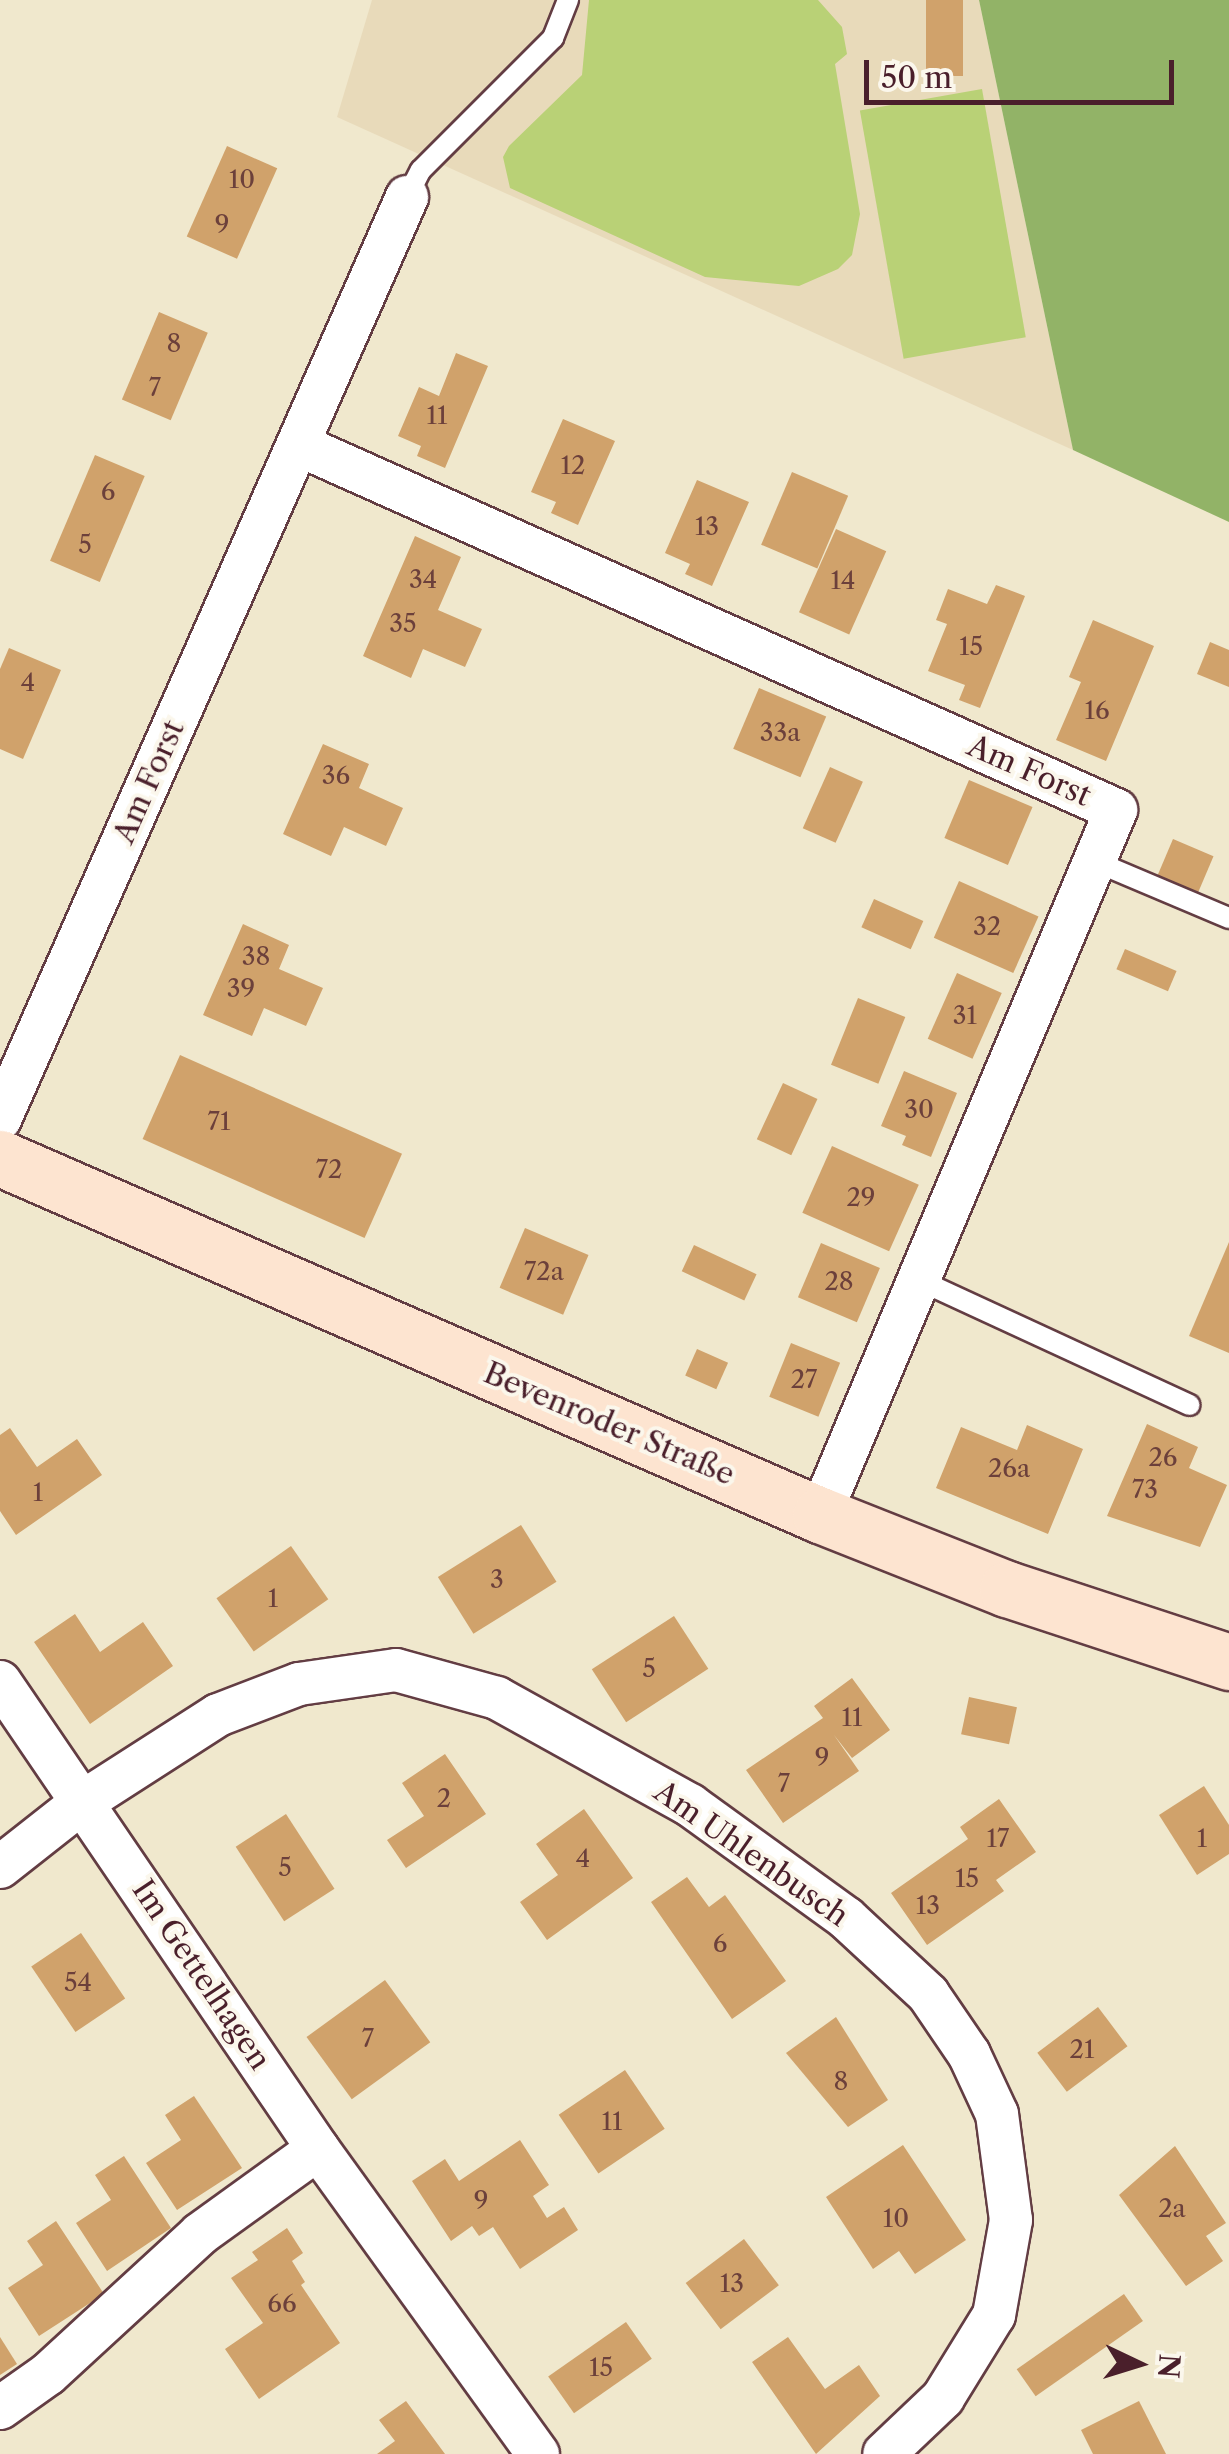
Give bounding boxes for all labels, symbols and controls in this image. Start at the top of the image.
scale bar [869,40,1179,102]
text: 50 m [881,59,952,96]
house number: 10 [229,165,255,195]
house number: 9 [215,210,229,240]
house number: 8 [167,329,181,359]
house number: 7 [149,373,161,403]
house number: 11 [426,401,448,431]
house number: 12 [561,451,585,481]
house number: 6 [101,477,115,507]
house number: 13 [695,512,719,542]
house number: 5 [78,530,92,560]
house number: 34 [409,565,437,595]
house number: 14 [831,566,855,596]
house number: 35 [389,609,417,639]
house number: 15 [959,632,983,662]
house number: 4 [21,668,35,698]
house number: 16 [1084,696,1110,726]
street label: Am Forst [106,715,192,849]
house number: 33a [760,718,800,748]
street label: Am Forst [962,728,1096,814]
house number: 36 [322,761,350,791]
house number: 32 [973,912,1001,942]
house number: 38 [242,942,270,972]
house number: 39 [227,974,255,1004]
house number: 31 [953,1001,977,1031]
house number: 30 [904,1095,934,1125]
house number: 71 [208,1107,230,1137]
house number: 72 [316,1155,342,1185]
house number: 29 [846,1183,876,1213]
house number: 72a [524,1257,564,1287]
house number: 28 [824,1267,854,1297]
street label: Bevenroder Straße [478,1355,740,1493]
house number: 27 [791,1365,817,1395]
house number: 26 [1148,1443,1178,1473]
house number: 26a [988,1454,1030,1484]
house number: 73 [1132,1475,1158,1505]
house number: 1 [33,1478,43,1508]
house number: 3 [490,1565,504,1595]
house number: 1 [268,1584,278,1614]
house number: 5 [642,1654,656,1684]
house number: 11 [841,1703,863,1733]
house number: 9 [815,1743,829,1773]
house number: 7 [778,1769,790,1799]
street label: Am Uhlenbusch [647,1774,855,1934]
house number: 2 [437,1784,451,1814]
house number: 17 [987,1824,1009,1854]
house number: 1 [1197,1824,1207,1854]
house number: 4 [576,1844,590,1874]
house number: 5 [278,1853,292,1883]
house number: 15 [955,1864,979,1894]
street label: Im Gettelhagen [124,1873,278,2077]
house number: 13 [916,1891,940,1921]
house number: 6 [713,1929,727,1959]
house number: 54 [64,1968,92,1998]
house number: 7 [362,2024,374,2054]
house number: 21 [1070,2035,1094,2065]
house number: 8 [834,2067,848,2097]
house number: 11 [601,2107,623,2137]
house number: 9 [474,2186,488,2216]
house number: 2a [1158,2194,1186,2224]
house number: 10 [883,2204,909,2234]
house number: 13 [720,2269,744,2299]
house number: 66 [267,2289,297,2319]
north arrow [1089,2314,1189,2414]
house number: 15 [589,2353,613,2383]
text: N [1151,2353,1187,2379]

